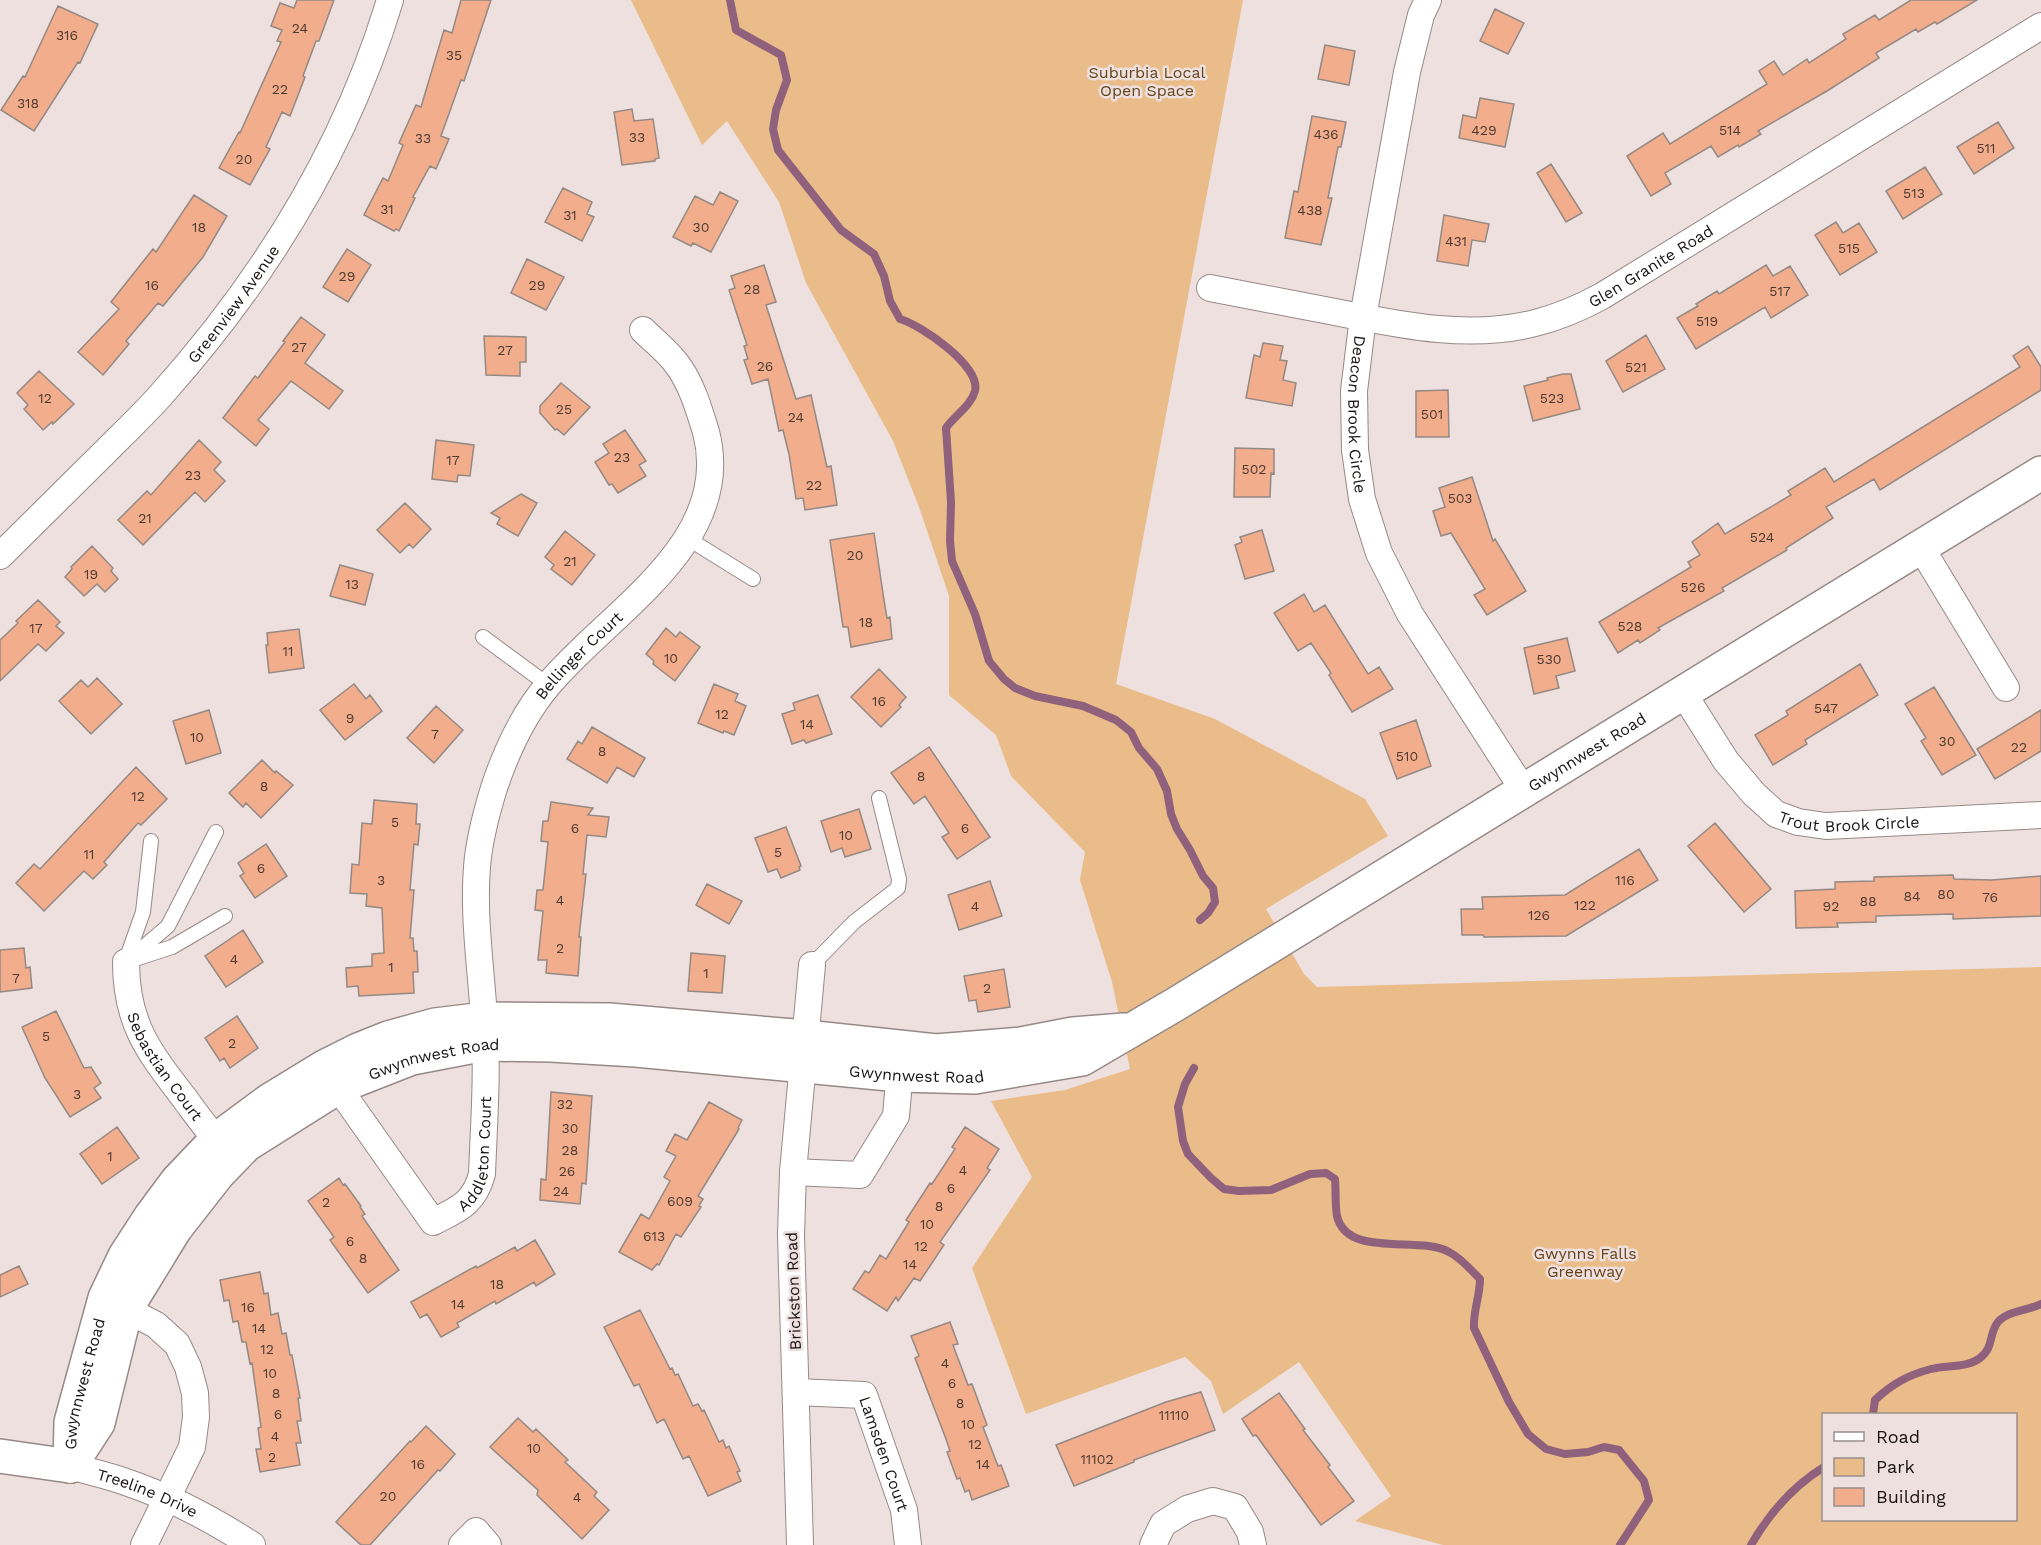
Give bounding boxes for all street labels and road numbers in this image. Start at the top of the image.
street label: Glen Granite Road [1585,221,1717,312]
street label: Greenview Avenue [184,242,283,367]
street label: Deacon Brook Circle [1344,334,1370,495]
street label: Bellinger Court [531,607,627,703]
street label: Gwynnwest Road [1525,709,1650,796]
street label: Trout Brook Circle [1776,807,1920,836]
street label: Sebastian Court [123,1010,207,1125]
street label: Gwynnwest Road [366,1034,499,1084]
street label: Gwynnwest Road [848,1061,985,1087]
street label: Addleton Court [454,1096,495,1216]
street label: Brickston Road [782,1232,805,1350]
street label: Gwynnwest Road [61,1316,109,1450]
street label: Lamsden Court [855,1394,913,1514]
street label: Treeline Drive [95,1465,201,1522]

